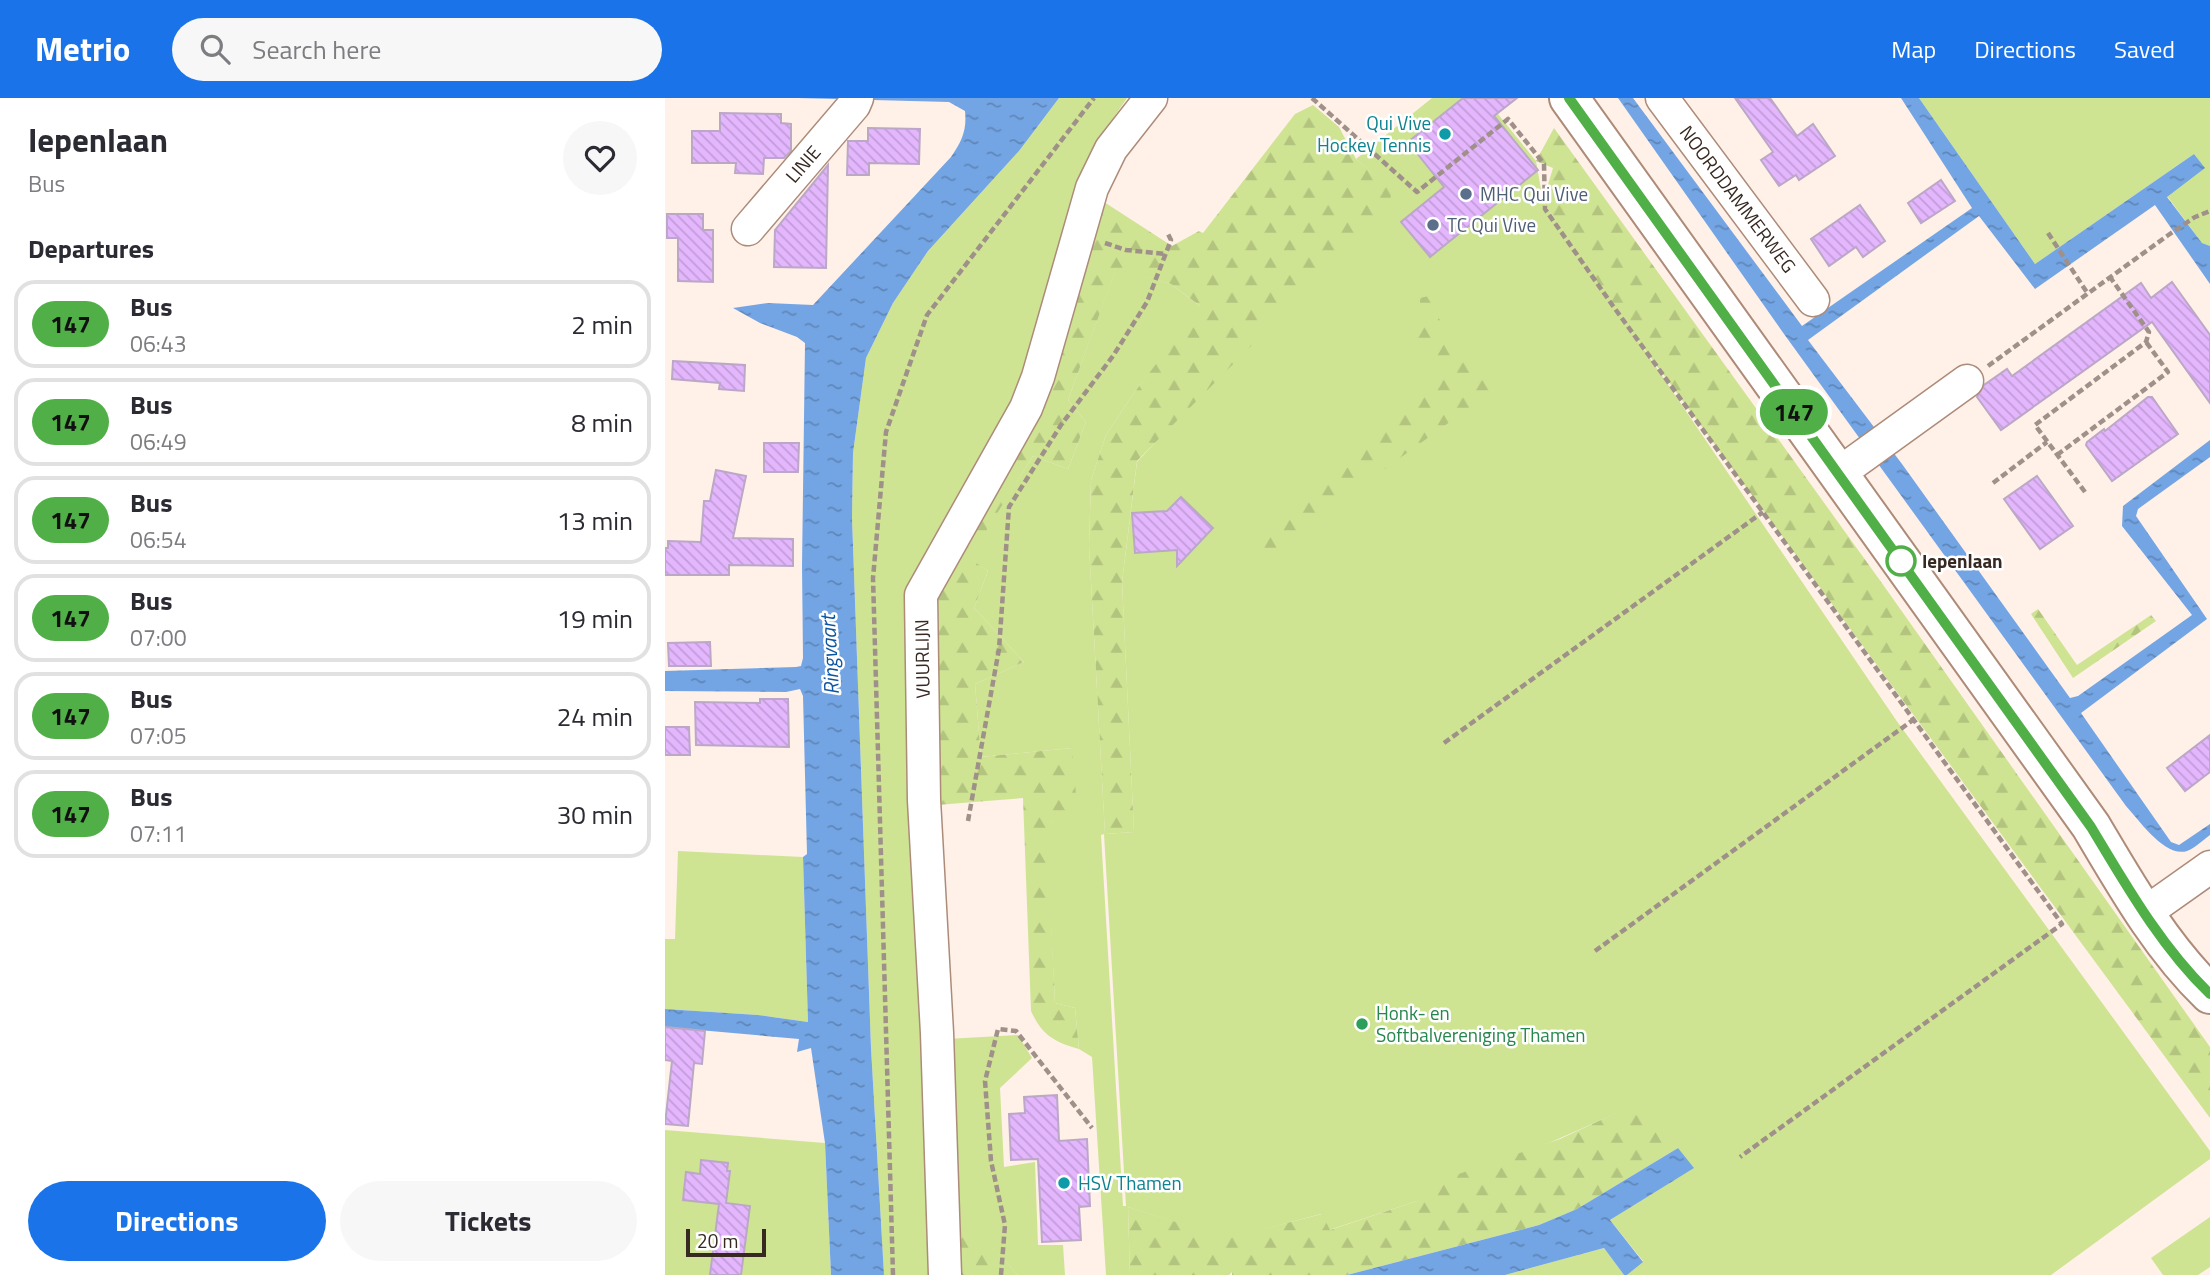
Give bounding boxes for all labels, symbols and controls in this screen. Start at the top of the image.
search box [172,18,662,81]
text: Metrio [35,24,130,74]
icon: search [196,30,234,68]
text: Search here [252,30,381,69]
text: Map [1891,31,1936,67]
text: Directions [1974,31,2076,67]
text: Saved [2114,31,2175,67]
place label: Qui Vive Hockey Tennis [1317,108,1431,159]
text: Iepenlaan [28,115,168,165]
street label: NOORDDAMMERWEG [1673,119,1804,279]
button: heart [563,121,637,195]
marker: Qui Vive Hockey Tennis [1437,126,1453,142]
street label: LINIE [778,138,827,189]
text: Bus [28,166,65,201]
place label: MHC Qui Vive [1480,179,1588,208]
marker: MHC Qui Vive [1458,186,1474,202]
place label: TC Qui Vive [1447,210,1536,239]
marker: TC Qui Vive [1425,217,1441,233]
text: Departures [28,229,154,268]
text: Bus [130,287,172,326]
text: 2 min [571,305,633,344]
text: 147 [50,306,91,342]
text: 06:43 [130,326,187,361]
text: Bus [130,385,172,424]
line badge: 147 [1754,389,1834,435]
text: 147 [1774,394,1814,430]
text: 8 min [571,403,633,442]
text: 147 [50,404,91,440]
text: 06:49 [130,424,187,459]
text: Bus [130,483,172,522]
text: 13 min [557,501,633,540]
text: 147 [50,502,91,538]
text: 06:54 [130,522,187,557]
marker: Iepenlaan [1886,546,1916,576]
place label: Iepenlaan [1922,546,2003,575]
text: Bus [130,581,172,620]
text: 19 min [557,599,633,638]
text: 147 [50,600,91,636]
water label: Ringvaart [811,612,847,696]
street label: VUURLIJN [906,619,937,699]
text: 07:00 [130,620,187,655]
text: Bus [130,679,172,718]
text: 24 min [557,697,633,736]
text: 147 [50,698,91,734]
text: 07:05 [130,718,187,753]
text: Bus [130,777,172,816]
text: 30 min [557,795,633,834]
text: 147 [50,796,91,832]
text: 07:11 [130,816,187,851]
place label: Honk- en Softbalvereniging Thamen [1376,998,1586,1049]
marker: Honk- en Softbalvereniging Thamen [1354,1016,1370,1032]
place label: HSV Thamen [1078,1168,1182,1197]
marker: HSV Thamen [1056,1175,1072,1191]
button: Directions [28,1181,326,1261]
button: Tickets [340,1181,637,1261]
scale bar [686,1226,767,1258]
text: 20 m [697,1226,738,1255]

